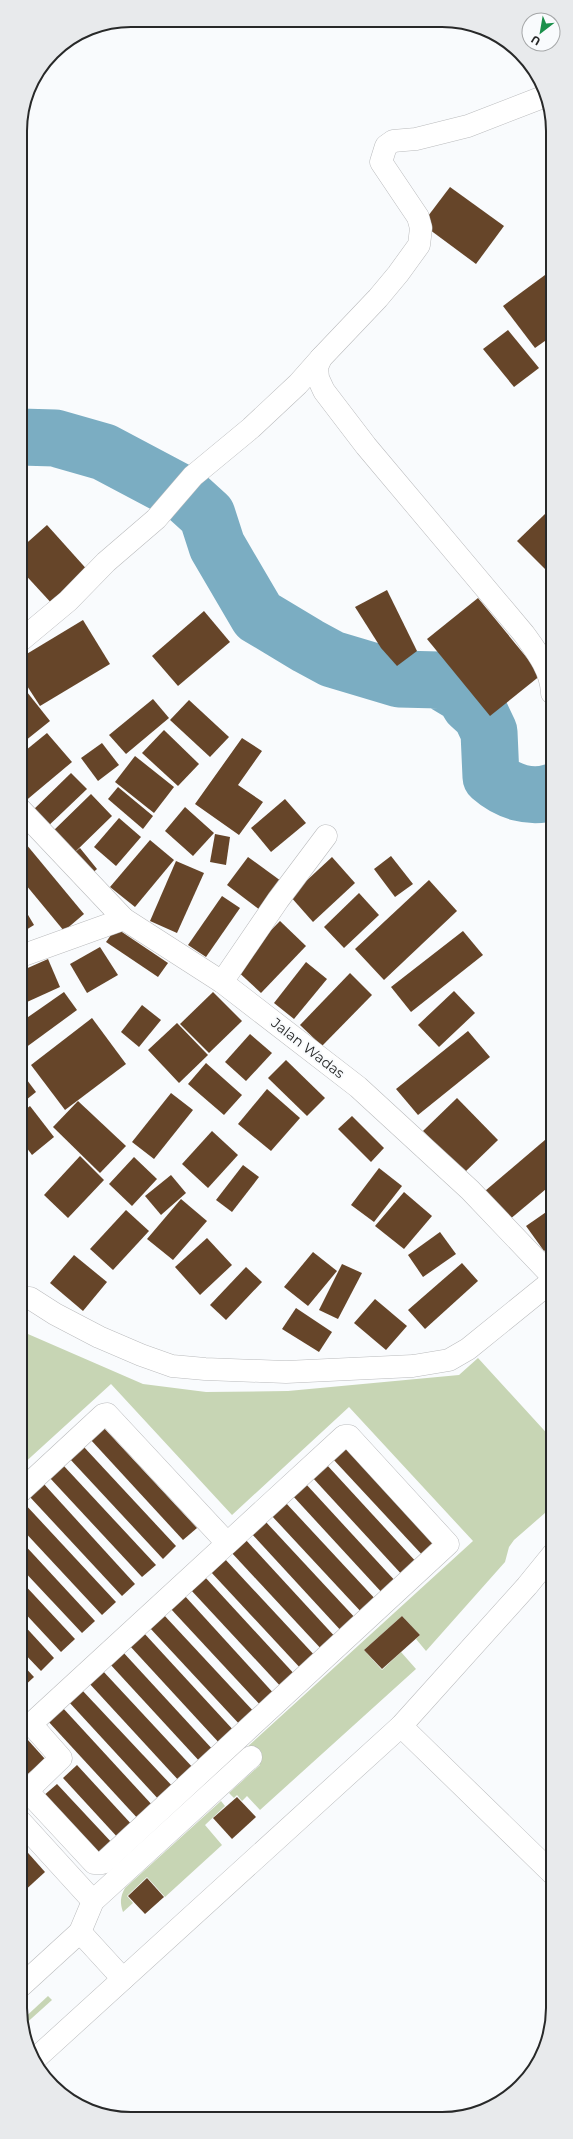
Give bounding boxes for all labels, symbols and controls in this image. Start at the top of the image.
north arrow [521,12,561,52]
text: U [529,32,543,49]
street label: Jalan Wadas [267,1013,348,1082]

